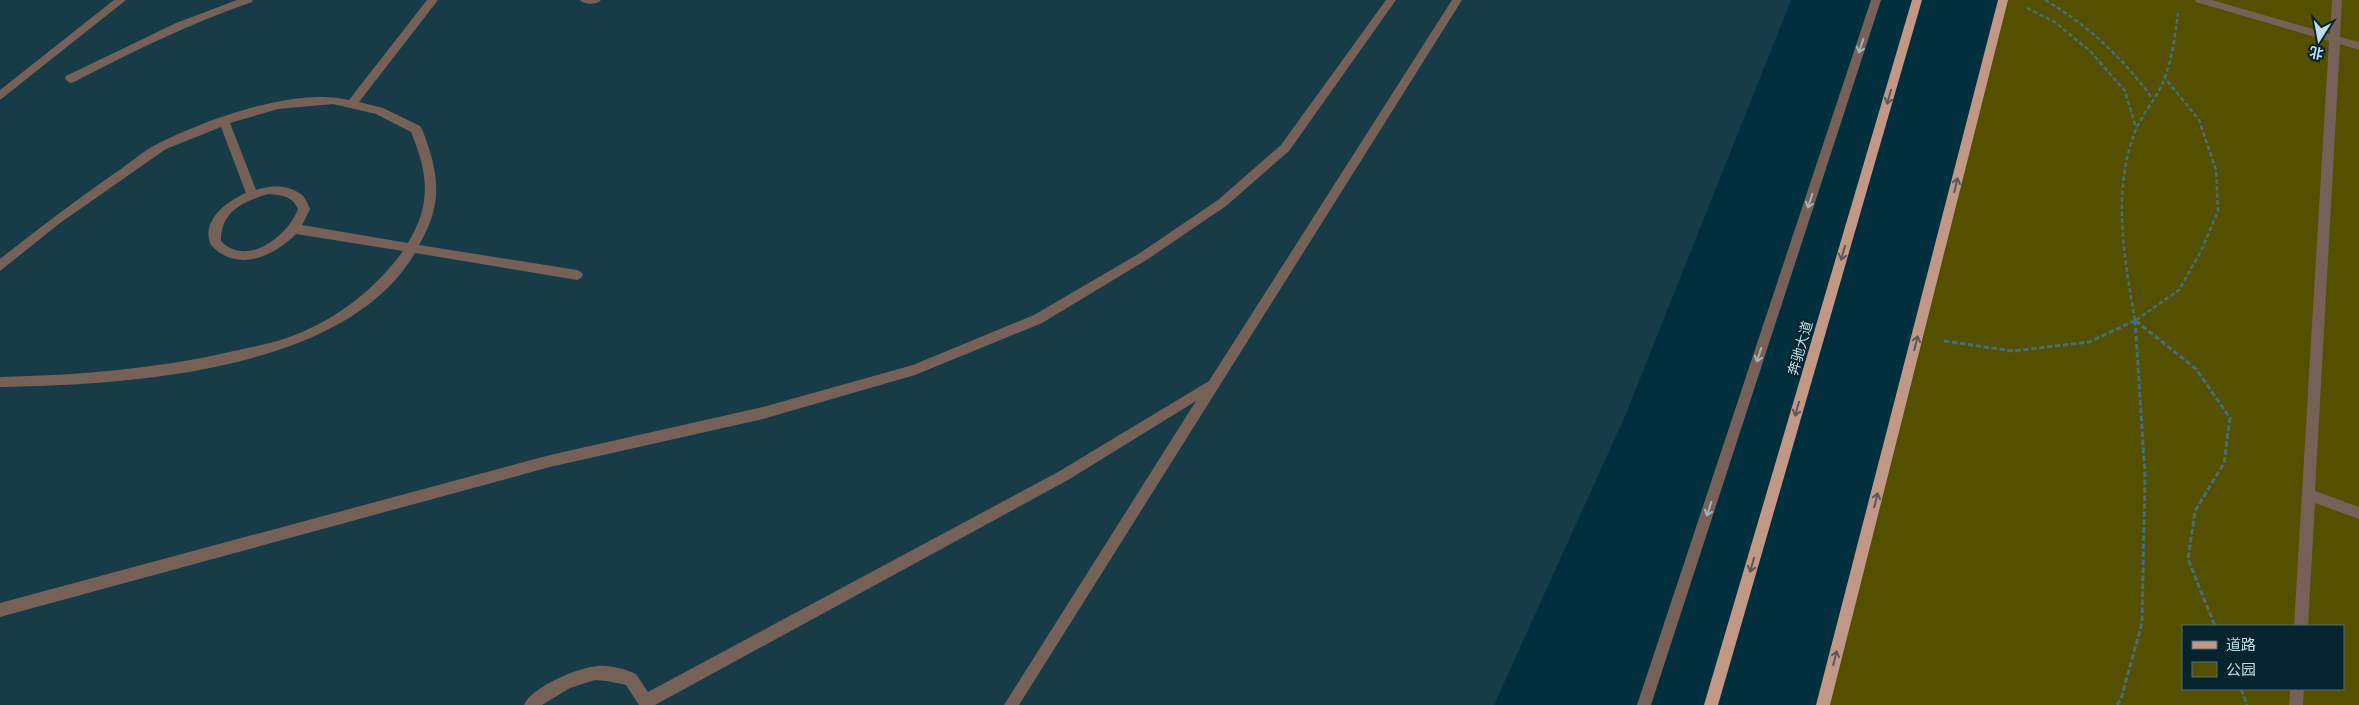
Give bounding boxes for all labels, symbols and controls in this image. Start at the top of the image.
north arrow [2294,15,2344,65]
one-way arrow [1855,38,1865,54]
text: 北 [2308,44,2325,62]
one-way arrow [1883,89,1893,105]
one-way arrow [1952,178,1961,194]
one-way arrow [1805,192,1814,208]
one-way arrow [1838,245,1847,261]
street label: 奔驰大道 [1785,319,1815,377]
one-way arrow [1912,335,1921,351]
one-way arrow [1754,347,1764,363]
one-way arrow [1792,401,1802,417]
one-way arrow [1872,493,1881,509]
one-way arrow [1703,501,1713,517]
one-way arrow [1746,557,1756,573]
legend [2182,625,2344,690]
text: 道路 [2226,636,2256,654]
one-way arrow [1831,650,1841,666]
text: 公园 [2226,661,2256,679]

